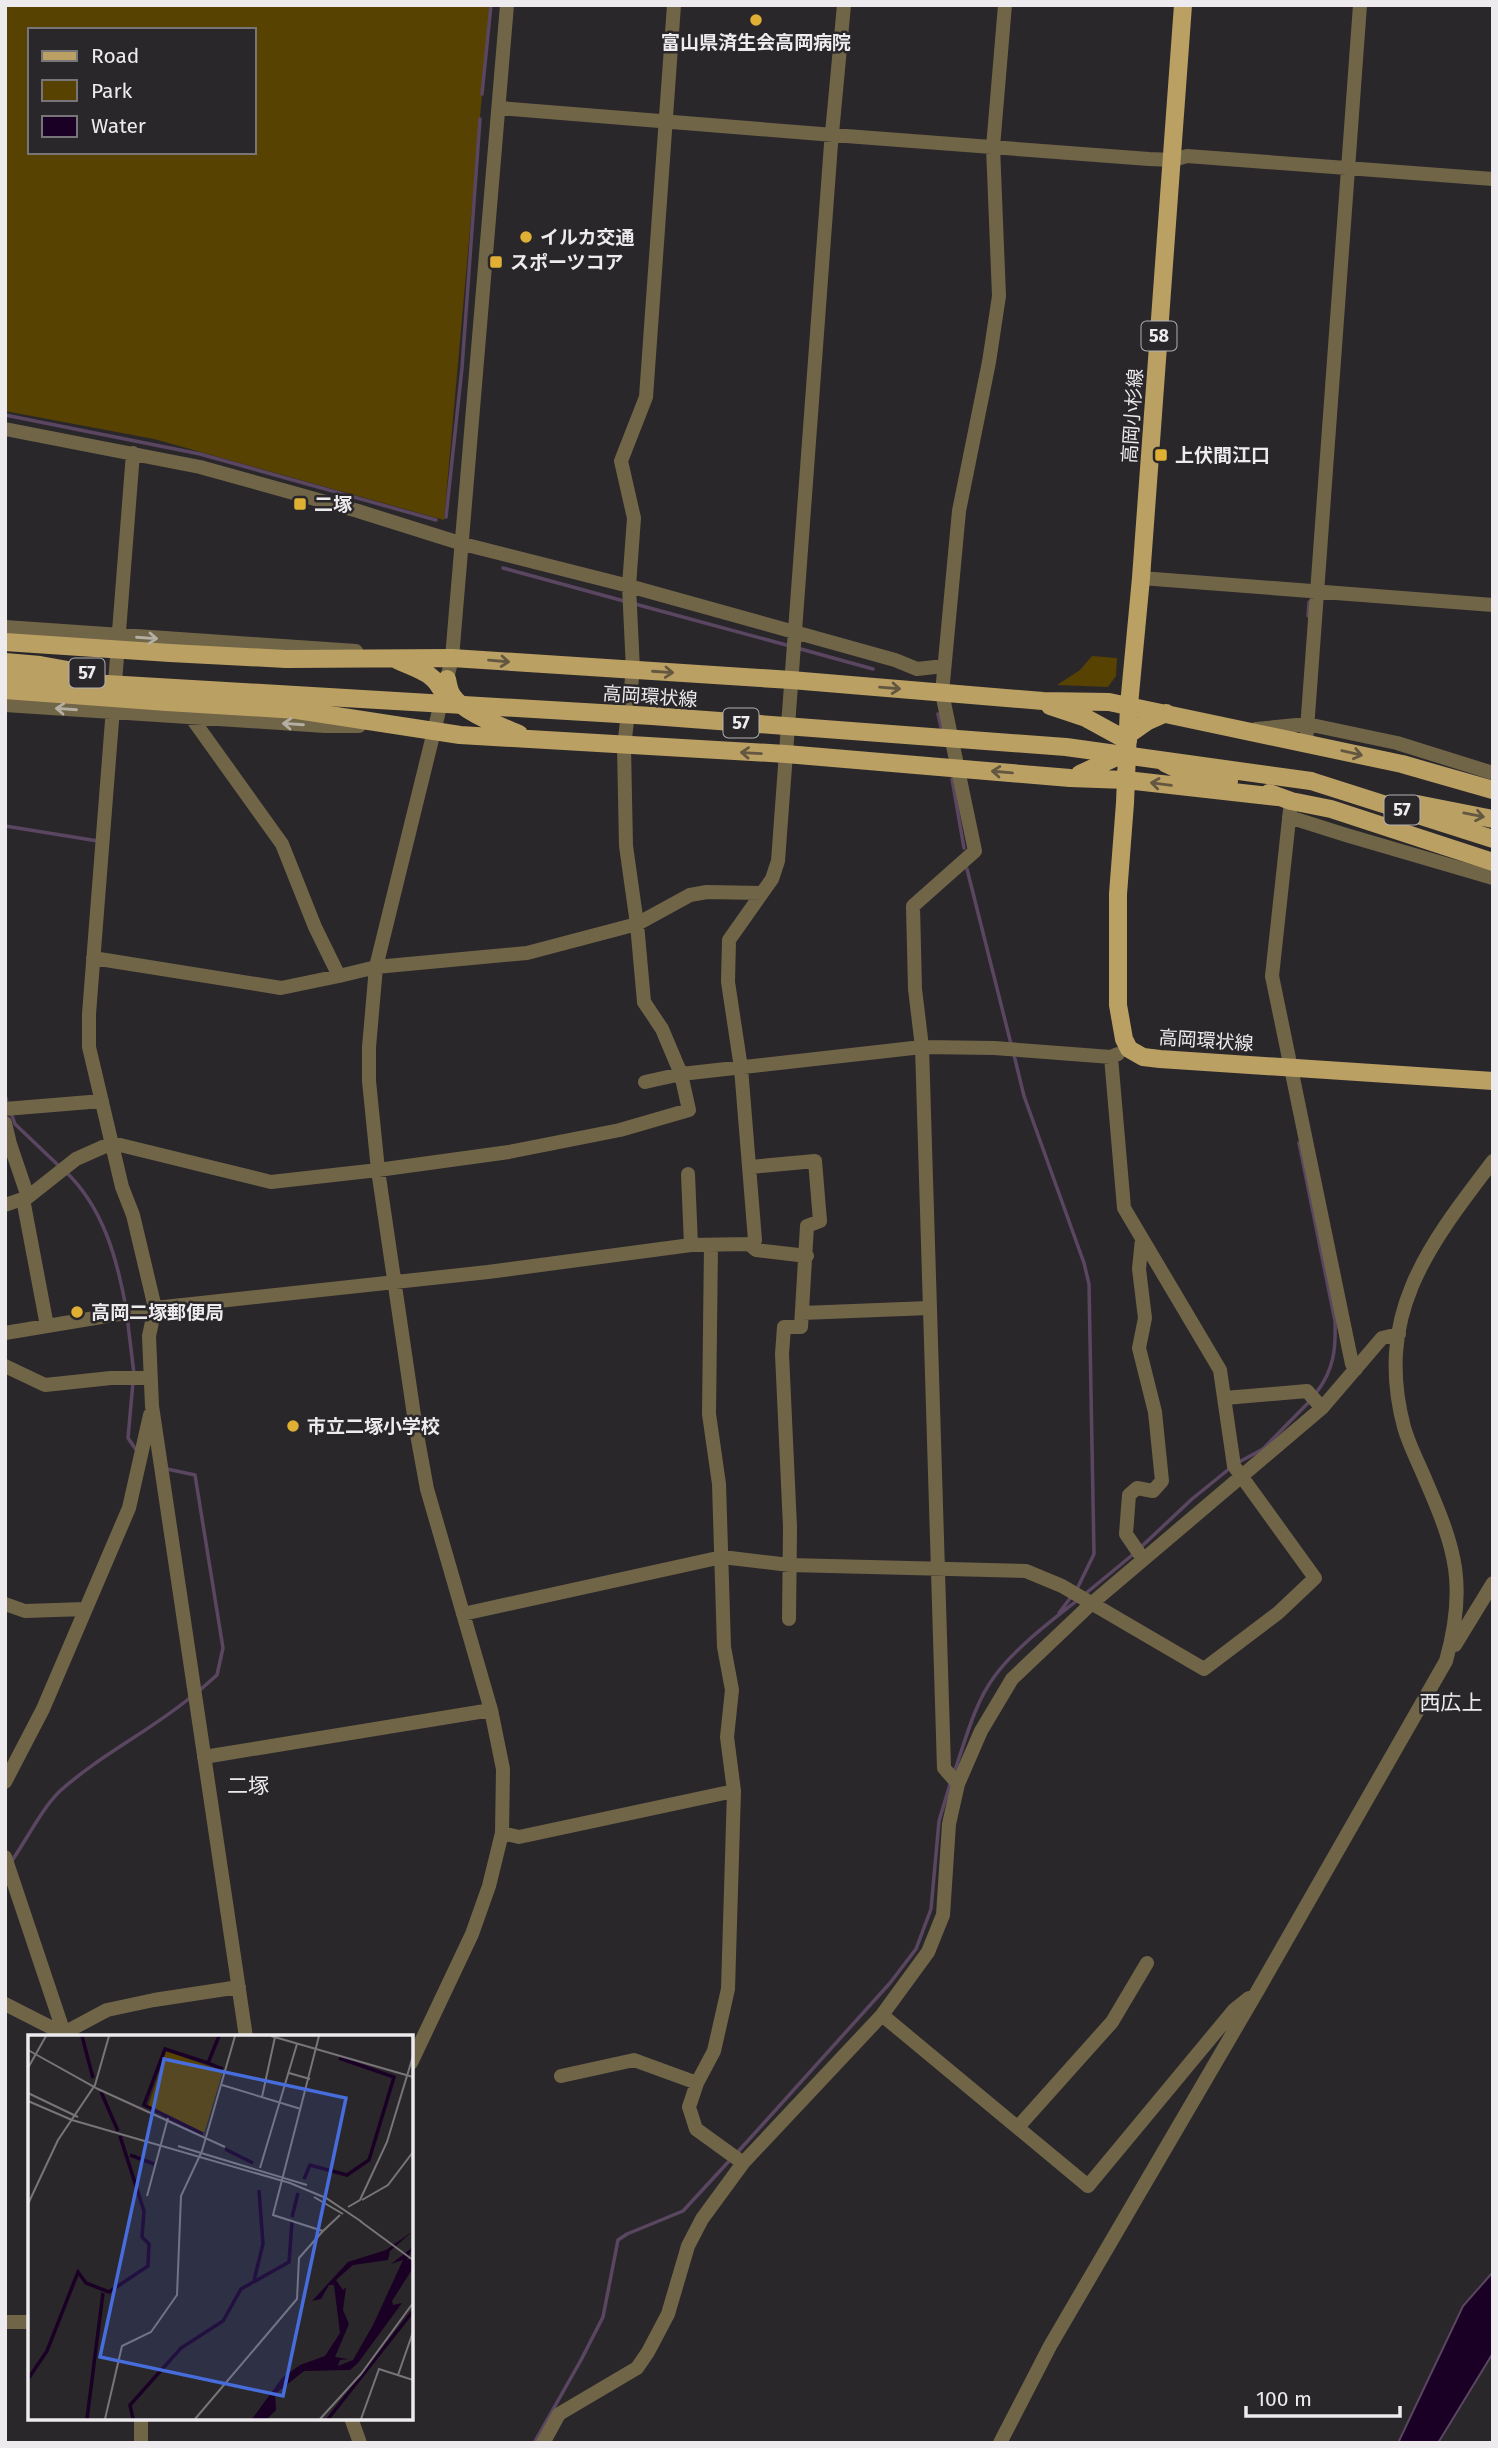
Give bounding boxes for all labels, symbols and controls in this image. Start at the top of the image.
marker: 富山県済生会高岡病院 [748,12,764,28]
legend [28,28,256,154]
place label: 富山県済生会高岡病院 [661,31,851,54]
text: Road [91,43,139,69]
text: Park [91,78,133,104]
text: Water [91,113,146,139]
place label: イルカ交通 [540,226,634,249]
marker: イルカ交通 [518,229,534,245]
place label: スポーツコア [510,251,624,274]
marker: スポーツコア [488,254,504,270]
road number: 58 [1142,322,1176,350]
street label: 高岡小杉線 [1118,368,1147,464]
place label: 上伏間江口 [1175,444,1270,467]
marker: 上伏間江口 [1153,447,1169,463]
place label: 二塚 [314,493,352,516]
marker: 二塚 [292,496,308,512]
one-way arrow [135,631,158,644]
one-way arrow [487,655,510,668]
road number: 57 [70,658,104,688]
one-way arrow [651,666,674,679]
street label: 高岡環状線 [602,682,698,711]
one-way arrow [878,682,901,695]
one-way arrow [55,702,77,715]
road number: 57 [724,708,758,738]
one-way arrow [282,717,304,730]
one-way arrow [739,746,762,759]
one-way arrow [1340,747,1363,761]
one-way arrow [991,765,1014,778]
one-way arrow [1150,777,1173,790]
road number: 57 [1384,796,1420,824]
one-way arrow [1462,809,1484,823]
street label: 高岡環状線 [1158,1026,1254,1055]
place label: 高岡二塚郵便局 [91,1301,224,1324]
marker: 高岡二塚郵便局 [69,1304,85,1320]
place label: 市立二塚小学校 [307,1415,440,1438]
marker: 市立二塚小学校 [285,1418,301,1434]
district label: 西広上 [1420,1690,1483,1716]
district label: 二塚 [227,1773,269,1799]
inset map [28,2035,413,2420]
scale bar [1246,2374,1400,2418]
text: 100 m [1256,2386,1312,2412]

